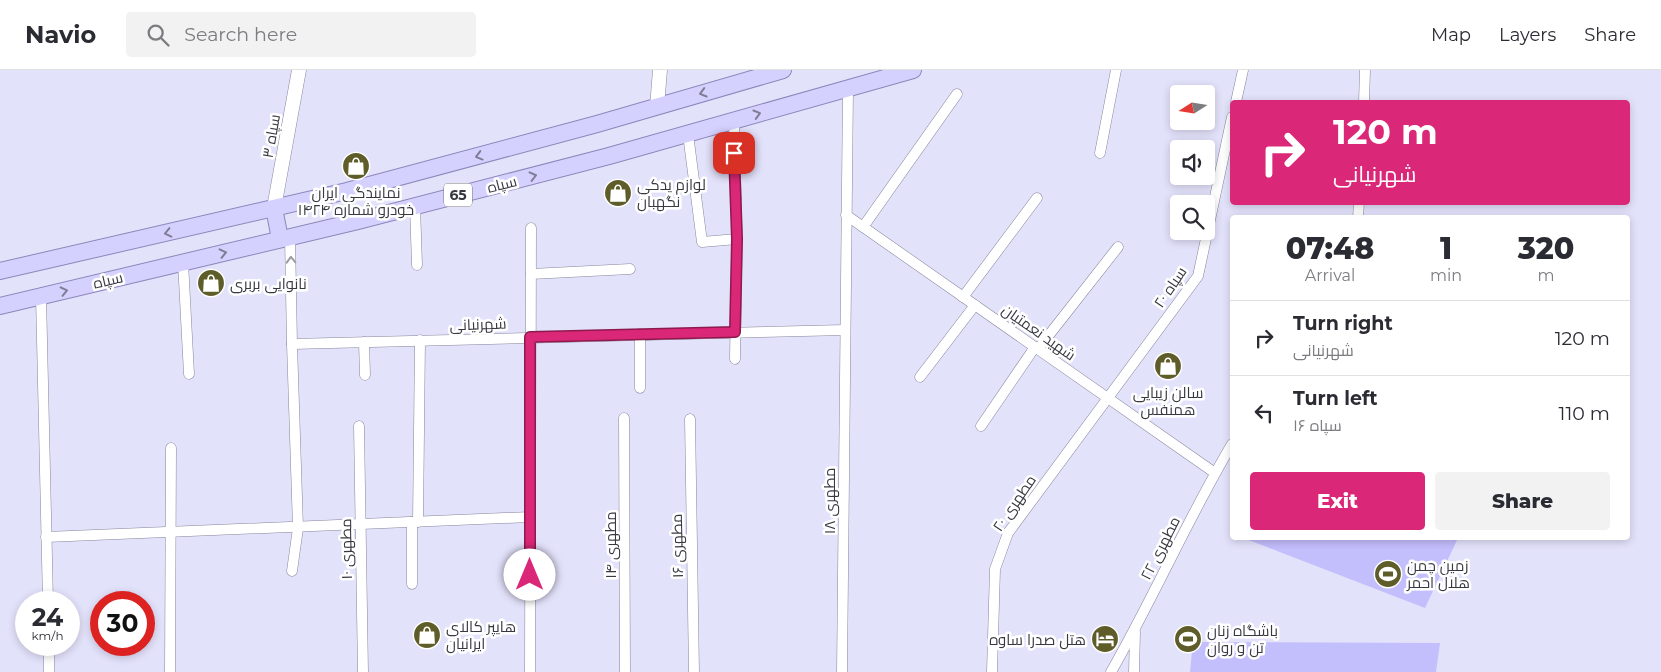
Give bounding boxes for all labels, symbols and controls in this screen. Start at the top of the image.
search box [126,12,476,57]
text: Navio [25,20,96,49]
icon: search [144,21,172,49]
text: Search here [184,23,297,46]
text: Map [1431,24,1471,46]
text: Layers [1499,24,1556,46]
text: Share [1584,24,1636,46]
north arrow [1170,85,1215,130]
map controls [1170,85,1215,240]
one-way arrow [699,88,707,98]
one-way arrow [753,110,761,120]
text: 120 m [1333,110,1438,153]
street label: سپاه ۳ [258,113,285,160]
icon: right [1250,120,1315,185]
pin [713,132,755,174]
icon: arrive [720,139,748,167]
button: sound [1170,140,1215,185]
one-way arrow [475,150,483,160]
shop icon: نمایندگی ایران خودرو شماره ۱۴۲۴ [341,151,371,181]
text: شهرنیانی [1333,161,1416,188]
street label: سپاه [485,171,519,198]
one-way arrow [529,171,538,182]
place label: لوازم یدکی نگهبان [637,175,706,212]
shop icon: لوازم یدکی نگهبان [603,178,633,208]
place label: نمایندگی ایران خودرو شماره ۱۴۲۴ [298,183,414,219]
road number: 65 [444,184,472,206]
button: search [1170,195,1215,240]
one-way arrow [164,227,173,238]
text: 07:48 [1286,230,1374,267]
text: 1 [1440,230,1452,267]
text: 320 [1518,230,1574,267]
one-way arrow [218,248,227,259]
one-way arrow [286,256,296,264]
street label: سپاه ۲۰ [1149,263,1191,312]
text: Arrival [1305,266,1355,285]
text: min [1430,266,1462,285]
text: m [1538,266,1555,285]
street label: سپاه [91,267,125,294]
shop icon: نانوایی بربری [196,268,226,298]
place label: نانوایی بربری [230,274,307,294]
one-way arrow [60,286,69,297]
street label: شهید نعمتیان [998,300,1079,365]
text: Turn right [1293,312,1393,335]
street label: شهرنیانی [449,314,507,335]
icon: right [1250,324,1278,352]
text: 120 m [1555,327,1610,350]
text: شهرنیانی [1293,341,1354,360]
shop icon: سالن زيبايى همنفس [1153,351,1183,381]
place label: سالن زيبايى همنفس [1133,383,1203,420]
text: Turn left [1293,387,1378,410]
icon: left [1250,399,1278,427]
text: 110 m [1559,402,1610,425]
text: سپاه ۱۶ [1293,416,1342,435]
street label: مطهری ۱۸ [820,468,840,534]
street label: مطهری ۲۰ [988,471,1041,536]
button: Exit [1250,472,1425,530]
button: Share [1435,472,1610,530]
street label: مطهری ۱۴ [601,511,621,579]
street label: مطهری ۲۲ [1136,513,1185,583]
street label: مطهری ۱۶ [667,514,688,578]
street label: مطهری ۱۰ [336,518,357,580]
position arrow [503,548,555,600]
place label: زمین چمن هلال احمر [1406,556,1470,592]
sports icon: زمین چمن هلال احمر [1373,559,1403,589]
speed limit sign: 30 [90,591,155,656]
text: 24 [32,602,63,632]
place label: هایپر کالای ایرانیان [446,617,516,654]
shop icon: هایپر کالای ایرانیان [412,620,442,650]
place label: باشگاه زنان تن و روان [1207,621,1278,658]
hotel icon: هتل صدرا ساوه [1090,624,1120,654]
sports icon: باشگاه زنان تن و روان [1173,624,1203,654]
text: km/h [31,628,64,643]
place label: هتل صدرا ساوه [989,630,1086,650]

